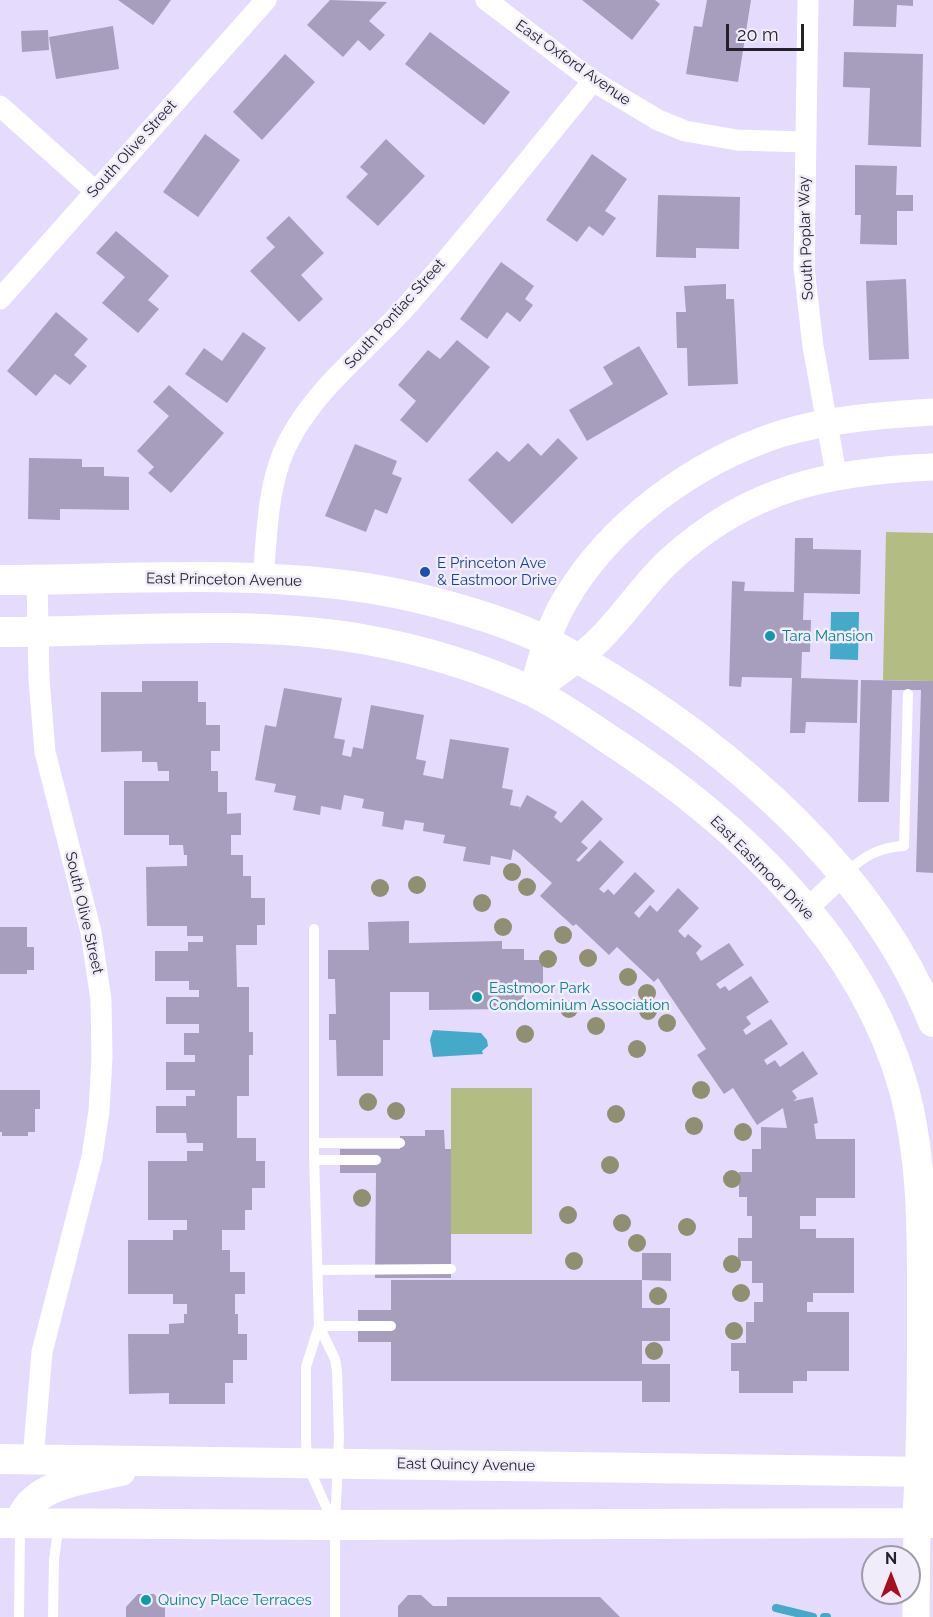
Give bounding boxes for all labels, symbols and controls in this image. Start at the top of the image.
scale bar [729,12,807,50]
street label: East Oxford Avenue [512,16,634,110]
text: 20 m [737,24,779,45]
street label: South Olive Street [83,96,181,202]
street label: South Poplar Way [795,176,817,300]
street label: South Pontiac Street [341,255,449,373]
place label: E Princeton Ave & Eastmoor Drive [437,554,557,589]
marker: E Princeton Ave & Eastmoor Drive [418,565,432,579]
street label: East Princeton Avenue [146,570,302,590]
place label: Tara Mansion [782,627,873,645]
marker: Tara Mansion [763,629,777,643]
street label: East Eastmoor Drive [706,812,818,924]
street label: South Olive Street [61,850,107,976]
place label: Eastmoor Park Condominium Association [489,979,670,1014]
marker: Eastmoor Park Condominium Association [470,990,484,1004]
street label: East Quincy Avenue [397,1455,535,1475]
north arrow [861,1545,921,1605]
text: N [885,1549,897,1568]
place label: Quincy Place Terraces [158,1591,312,1609]
marker: Quincy Place Terraces [139,1593,153,1607]

